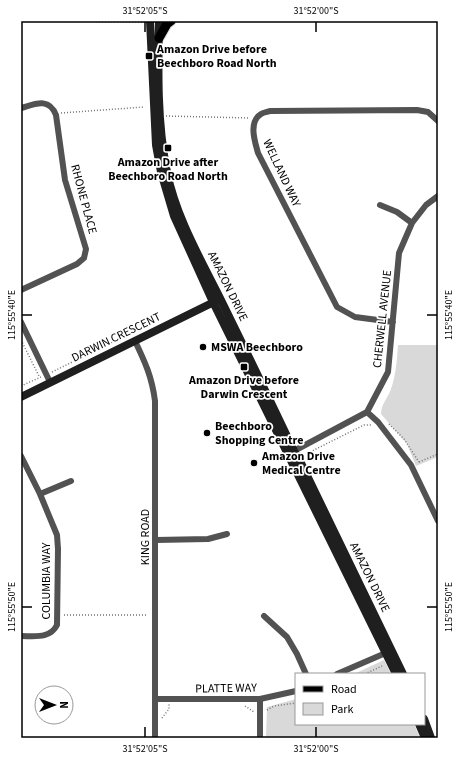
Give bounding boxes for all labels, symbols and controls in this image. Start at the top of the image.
text: 31°52'05"S [122,4,168,18]
text: 31°52'00"S [293,4,339,18]
place label: Amazon Drive before Beechboro Road North [156,41,277,72]
marker: Amazon Drive before Beechboro Road North [144,51,154,61]
street label: WELLAND WAY [258,137,305,210]
marker: Amazon Drive after Beechboro Road North [163,143,173,153]
place label: Amazon Drive after Beechboro Road North [108,154,228,185]
street label: RHONE PLACE [66,162,101,236]
street label: AMAZON DRIVE [203,248,252,324]
street label: CHERWELL AVENUE [369,269,396,369]
text: 115°55'40"E [5,290,19,340]
text: 115°55'40"E [442,290,456,340]
street label: DARWIN CRESCENT [69,308,164,366]
place label: MSWA Beechboro [211,339,303,356]
marker: MSWA Beechboro [198,342,208,352]
marker: Amazon Drive before Darwin Crescent [239,362,249,372]
place label: Amazon Drive before Darwin Crescent [188,372,299,403]
place label: Beechboro Shopping Centre [215,418,303,449]
marker: Beechboro Shopping Centre [202,428,212,438]
place label: Amazon Drive Medical Centre [261,448,341,479]
marker: Amazon Drive Medical Centre [249,458,259,468]
street label: KING ROAD [137,509,154,565]
street label: AMAZON DRIVE [345,539,394,615]
street label: COLUMBIA WAY [38,542,55,620]
text: 115°55'50"E [5,582,19,632]
text: 115°55'50"E [442,582,456,632]
legend [295,673,425,725]
street label: PLATTE WAY [195,679,257,698]
text: Road [331,681,357,698]
north arrow [34,685,74,725]
text: N [56,701,71,709]
text: Park [331,701,353,718]
text: 31°52'05"S [122,742,168,756]
text: 31°52'00"S [293,742,339,756]

